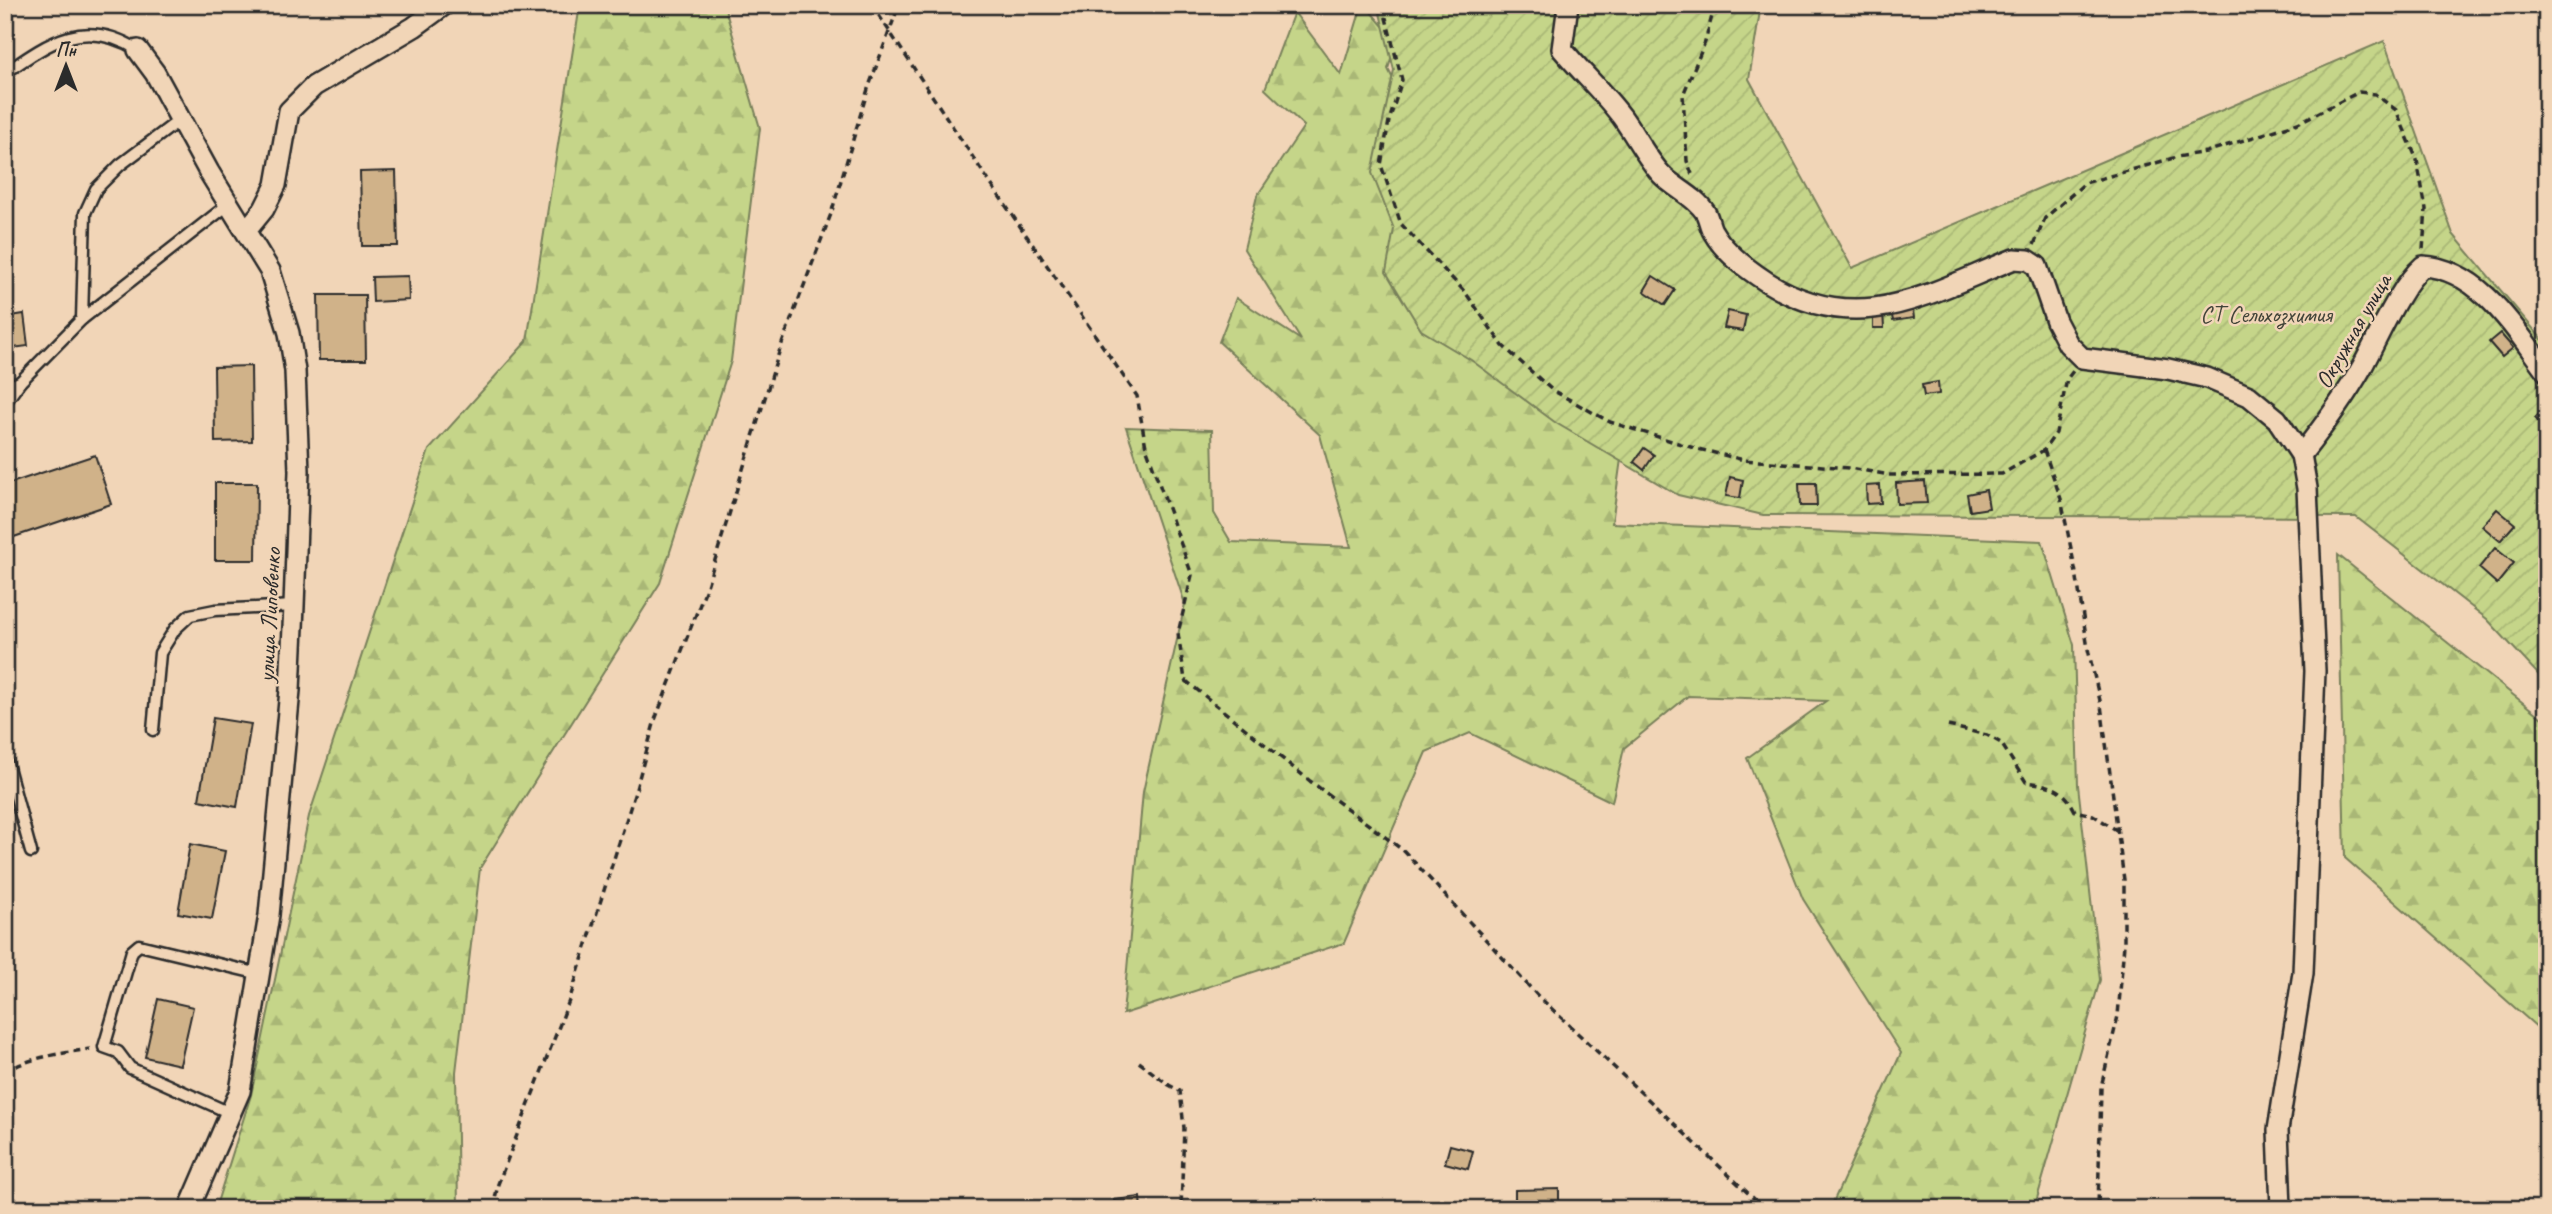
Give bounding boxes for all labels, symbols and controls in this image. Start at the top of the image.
north arrow [32,32,102,102]
text: Пн [56,38,78,62]
street label: Окружная улица [2308,266,2399,394]
park label: СТ Сельхозхимия [2200,299,2333,330]
street label: улица Липовенко [250,545,288,685]

